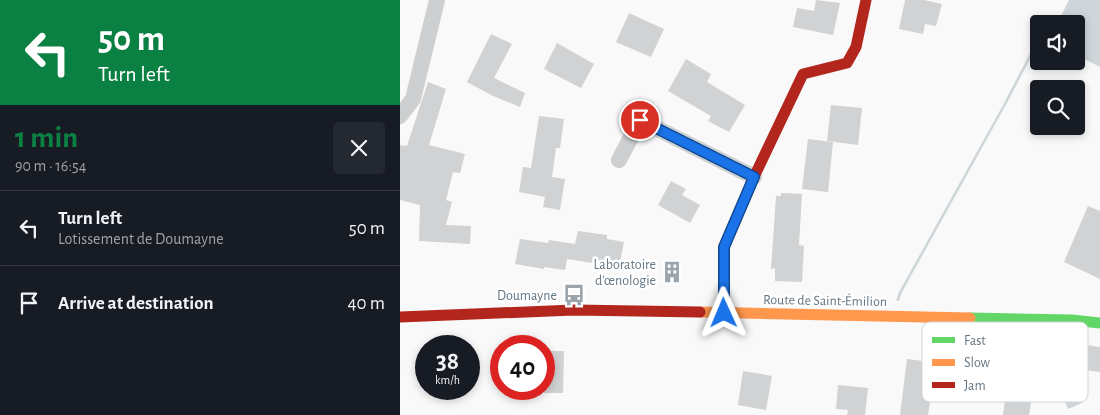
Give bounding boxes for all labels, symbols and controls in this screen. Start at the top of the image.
map controls [1030,15,1085,135]
button: sound [1030,15,1085,70]
icon: left [15,20,80,85]
text: 50 m [98,22,165,57]
text: Turn left [98,63,170,85]
button: search [1030,80,1085,135]
pin [619,99,661,141]
icon: arrive [626,106,654,134]
button: close [333,122,385,174]
text: 1 min [15,123,78,153]
text: 90 m · 16:54 [15,158,86,174]
text: Turn left [58,209,122,228]
icon: left [15,214,43,242]
text: 50 m [349,219,385,238]
text: Lotissement de Doumayne [58,231,224,247]
place label: Laboratoire d'œnologie [593,258,656,288]
building icon: Laboratoire d'œnologie [659,259,685,285]
bus stop icon: Doumayne [561,282,587,308]
position arrow [697,286,749,338]
icon: arrive [15,289,43,317]
place label: Doumayne [497,289,557,303]
street label: Route de Saint-Émilion [763,290,887,309]
text: Arrive at destination [58,294,214,313]
text: 40 m [347,294,385,313]
legend [922,322,1088,402]
text: Fast [964,334,986,348]
speed limit sign: 40 [490,335,555,400]
text: 38 [436,349,459,374]
text: Slow [964,356,991,370]
text: km/h [435,374,460,386]
text: Jam [964,379,986,393]

